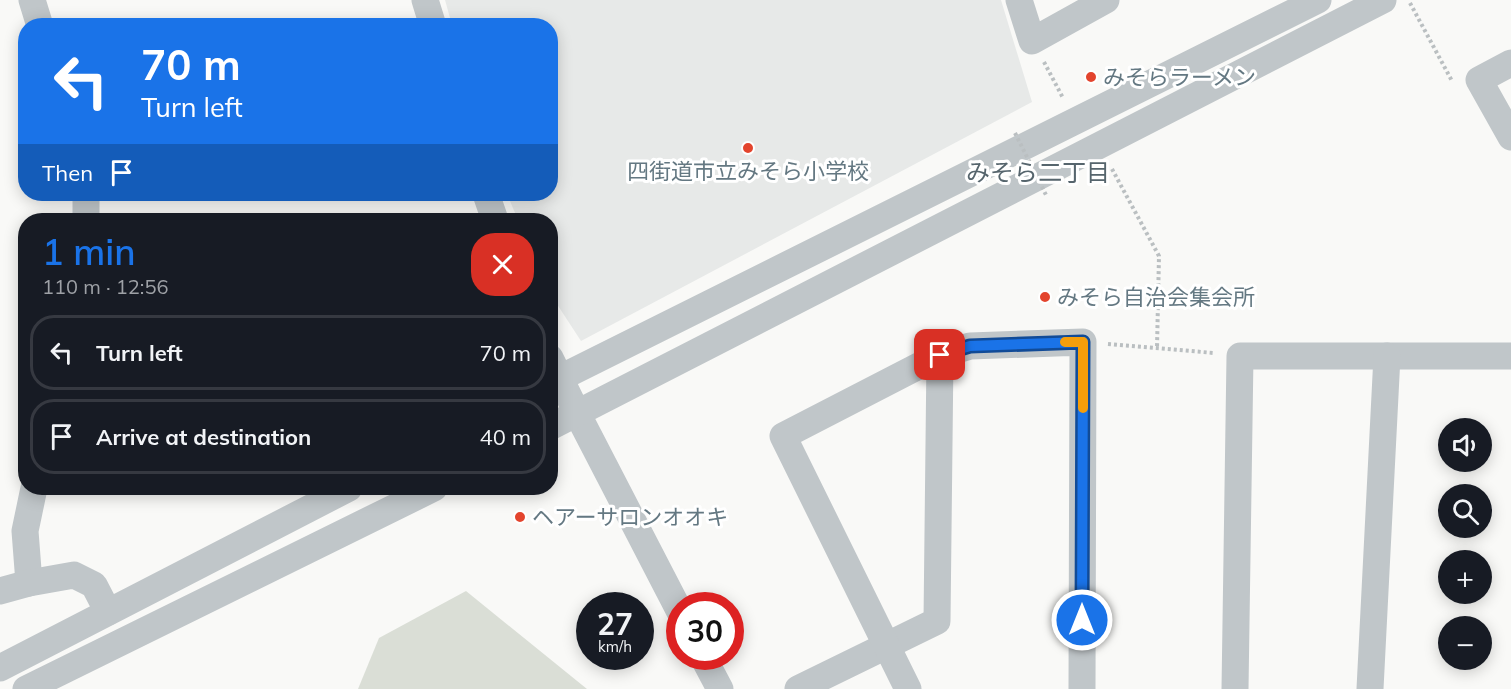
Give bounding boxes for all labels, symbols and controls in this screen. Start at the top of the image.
text: 70 m [141,38,241,91]
icon: left [42,42,120,120]
place label: みそらラーメン [1103,63,1256,91]
marker: みそらラーメン [1084,70,1098,84]
text: Turn left [141,90,243,124]
marker: 四街道市立みそら小学校 [741,141,755,155]
icon: arrive [105,156,138,189]
place label: 四街道市立みそら小学校 [627,157,869,185]
district label: みそら二丁目 [966,157,1110,187]
text: Then [42,159,93,187]
text: 1 min [42,229,136,274]
button: close [471,233,534,296]
text: 110 m · 12:56 [42,274,168,299]
place label: みそら自治会集会所 [1057,283,1255,311]
marker: みそら自治会集会所 [1038,290,1052,304]
pin [914,329,965,380]
icon: left [45,336,78,369]
icon: arrive [923,338,956,371]
text: Turn left [96,339,183,367]
text: 70 m [480,339,531,367]
map controls [1438,418,1492,670]
button: sound [1438,418,1492,472]
icon: arrive [45,420,78,453]
text: Arrive at destination [96,423,311,451]
text: 40 m [480,423,531,451]
button: search [1438,484,1492,538]
place label: ヘアーサロンオオキ [532,503,728,531]
marker: ヘアーサロンオオキ [513,510,527,524]
button: + [1438,550,1492,604]
position arrow [1050,588,1114,652]
speed limit sign: 30 [666,592,744,670]
text: 27 [597,605,633,643]
button: − [1438,616,1492,670]
text: km/h [598,637,632,656]

